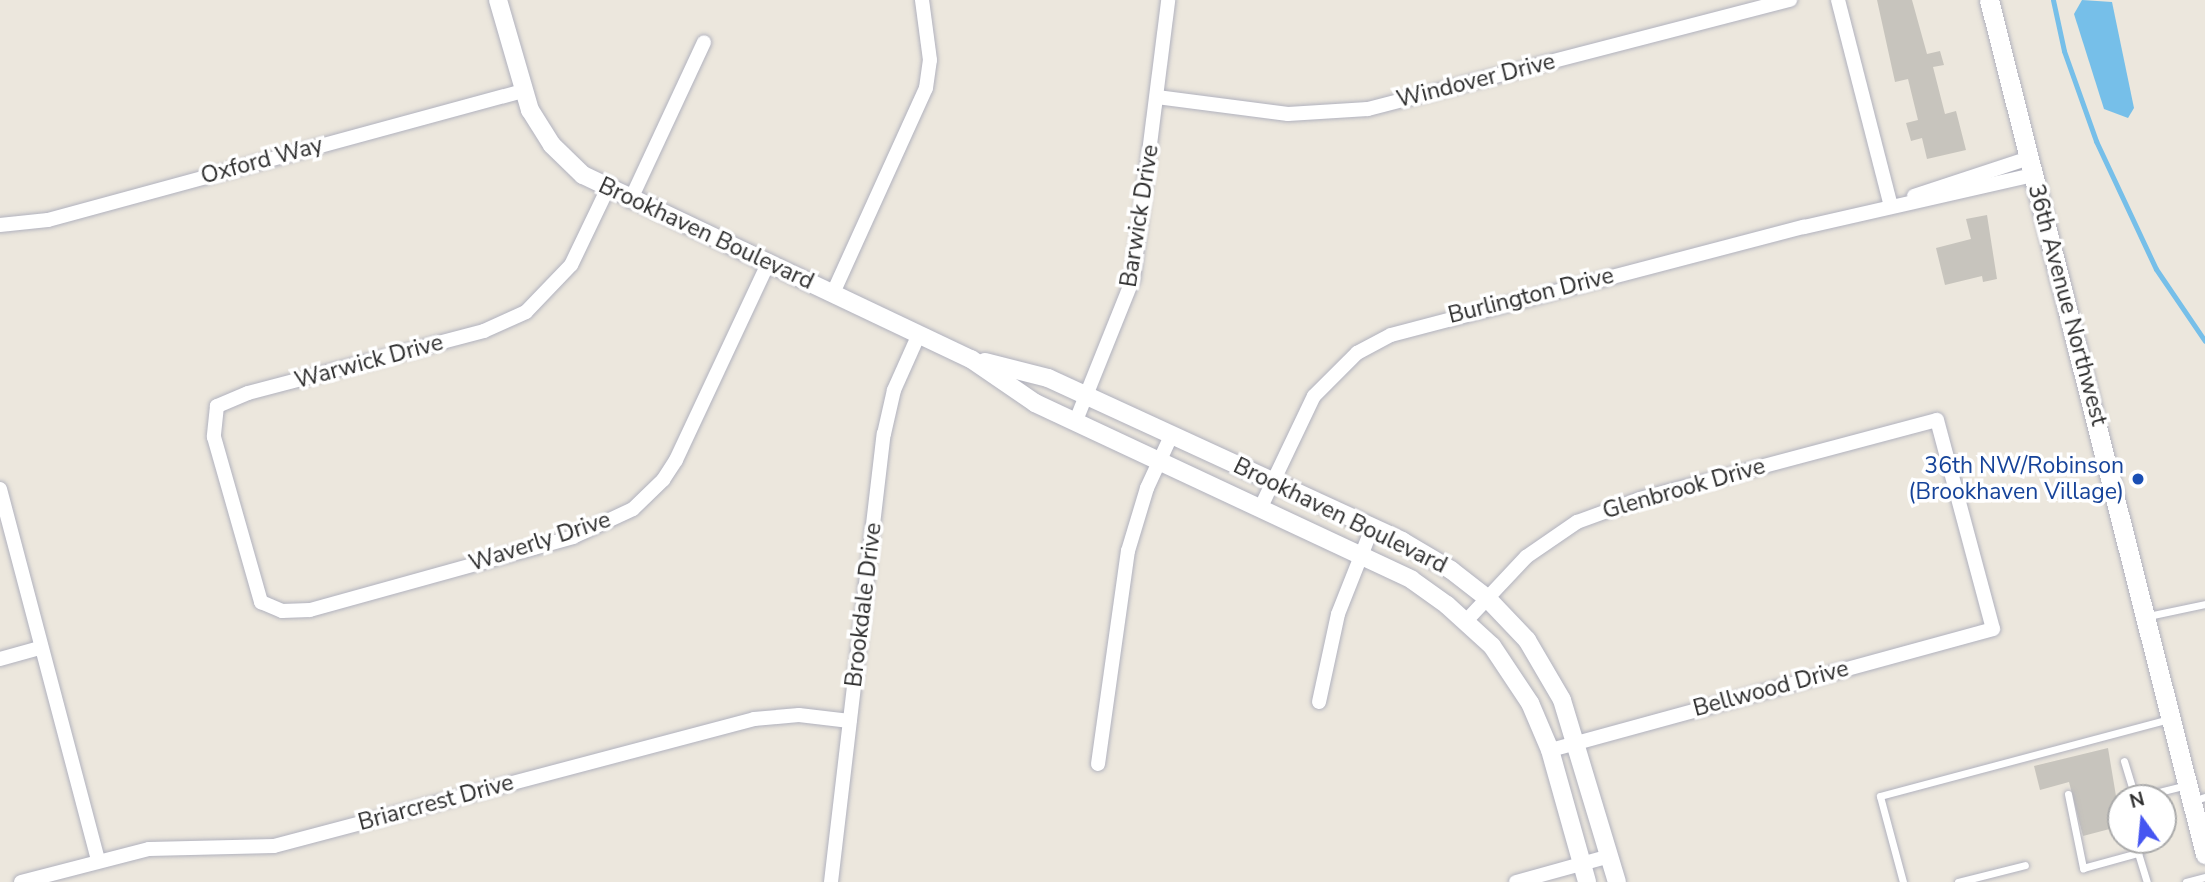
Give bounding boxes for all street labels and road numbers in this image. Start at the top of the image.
street label: Windover Drive [1394,48,1558,114]
street label: Oxford Way [198,131,326,191]
street label: Barwick Drive [1115,143,1165,289]
street label: Brookhaven Boulevard [594,172,818,296]
street label: 36th Avenue Northwest [2021,181,2113,429]
street label: Burlington Drive [1445,262,1617,330]
street label: Warwick Drive [292,329,446,395]
street label: Brookhaven Boulevard [1229,452,1451,580]
street label: Glenbrook Drive [1600,453,1768,525]
street label: Waverly Drive [466,506,614,578]
street label: Brookdale Drive [840,521,888,689]
street label: Bellwood Drive [1690,655,1852,723]
street label: Briarcrest Drive [355,769,517,837]

